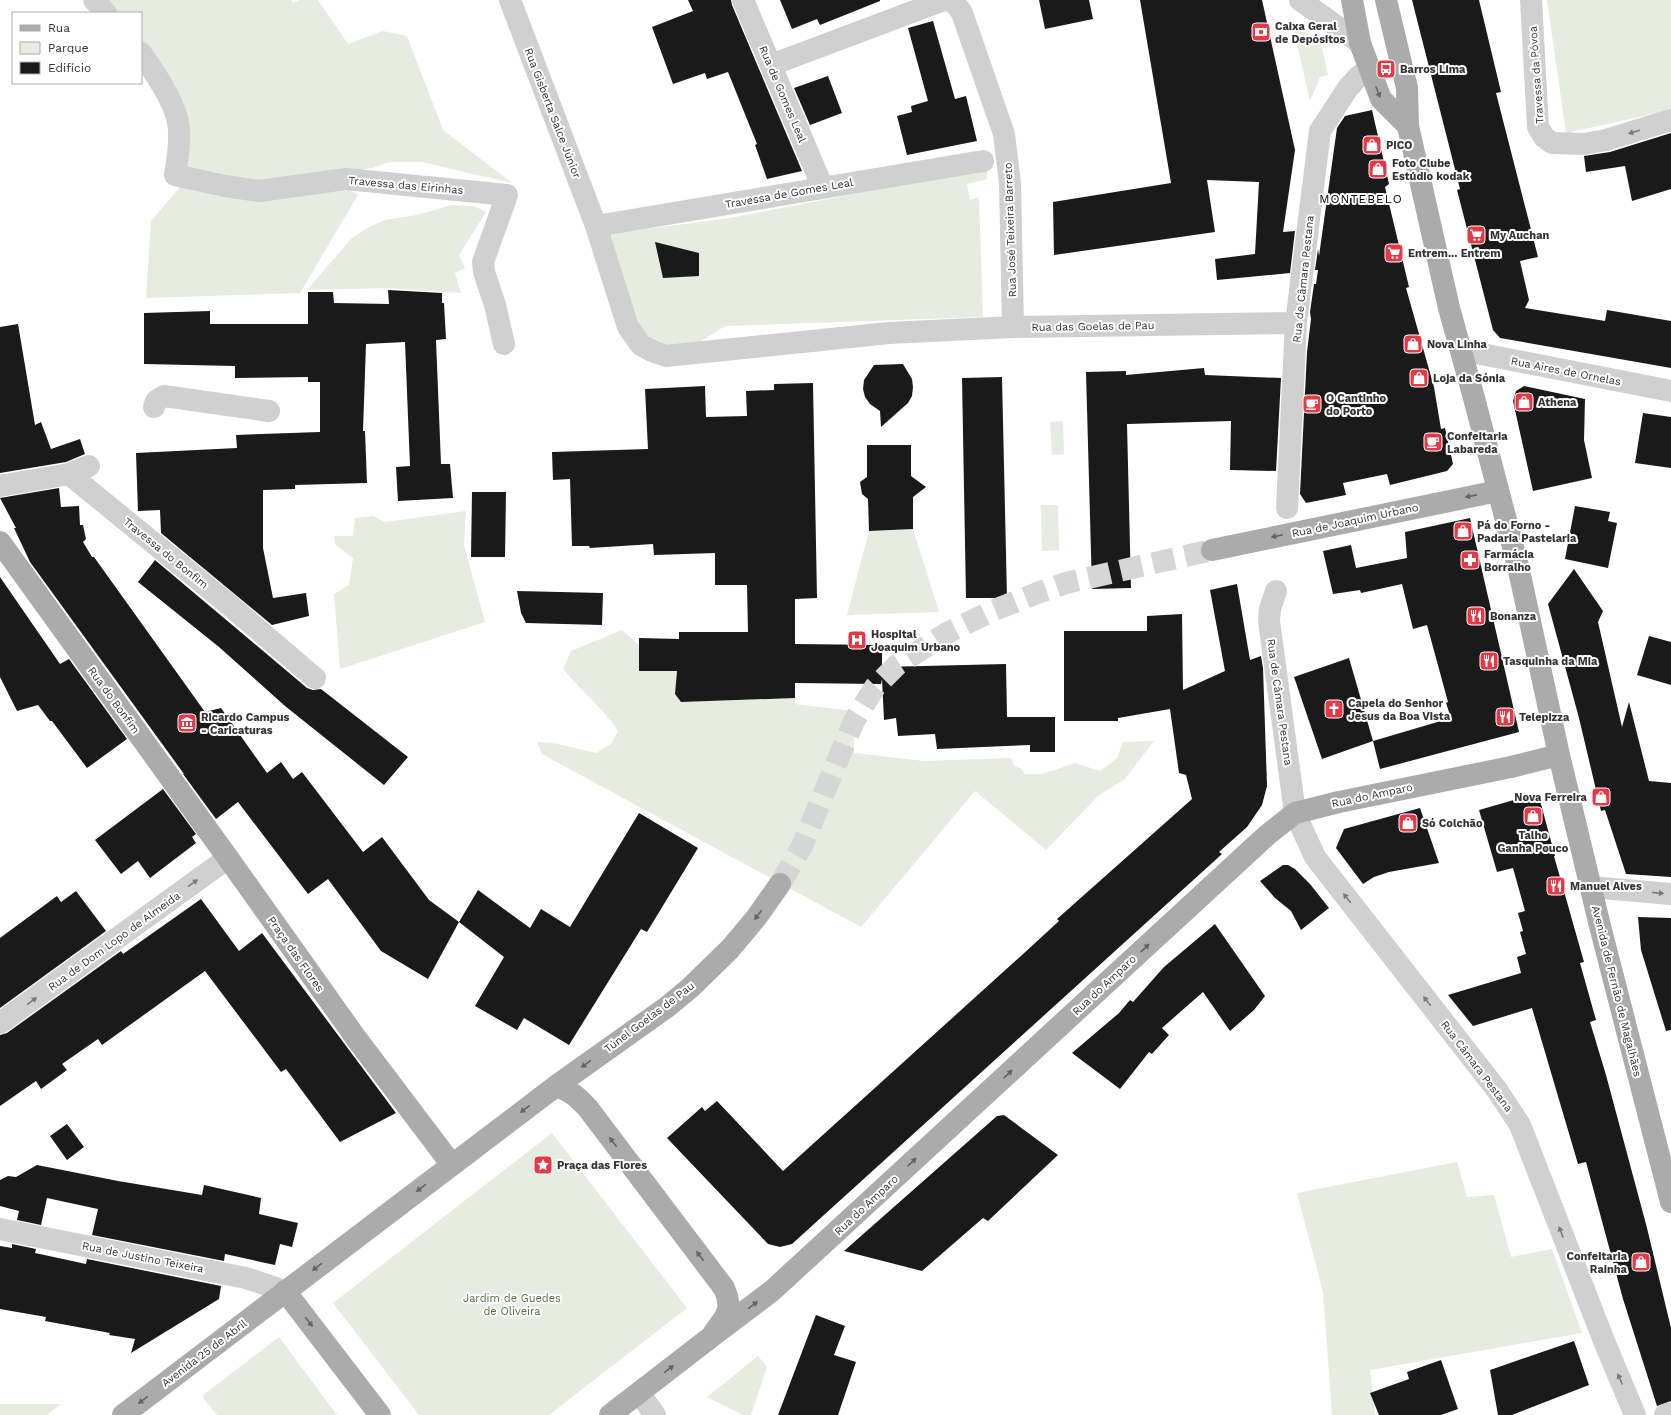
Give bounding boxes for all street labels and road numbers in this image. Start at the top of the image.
street label: Travessa da Póvoa [1527,26,1546,124]
street label: Rua de Gomes Leal [756,44,809,145]
street label: Rua Gisberta Salce Júnior [522,46,584,181]
street label: Rua José Teixeira Barreto [1002,162,1019,298]
street label: Travessa das Eirinhas [348,174,464,197]
street label: Travessa de Gomes Leal [724,176,855,211]
street label: Rua de Câmara Pestana [1290,215,1317,343]
street label: Rua das Goelas de Pau [1031,319,1155,334]
street label: Rua Aires de Ornelas [1510,354,1622,389]
street label: Rua de Joaquim Urbano [1291,501,1420,540]
street label: Travessa do Bonfim [121,515,211,592]
street label: Rua de Câmara Pestana [1264,638,1295,766]
street label: Rua do Bonfim [85,664,142,736]
street label: Rua do Amparo [1331,781,1414,810]
street label: Rua de Dom Lopo de Almeida [46,889,183,994]
street label: Avenida de Fernão de Magalhães [1589,904,1644,1078]
street label: Praça das Flores [265,914,327,995]
street label: Rua do Amparo [1070,953,1139,1018]
street label: Túnel Goelas de Pau [602,979,697,1056]
street label: Rua Câmara Pestana [1438,1018,1515,1114]
street label: Rua do Amparo [832,1173,901,1238]
street label: Rua de Justino Teixeira [81,1239,205,1276]
street label: Avenida 25 de Abril [159,1317,250,1390]

